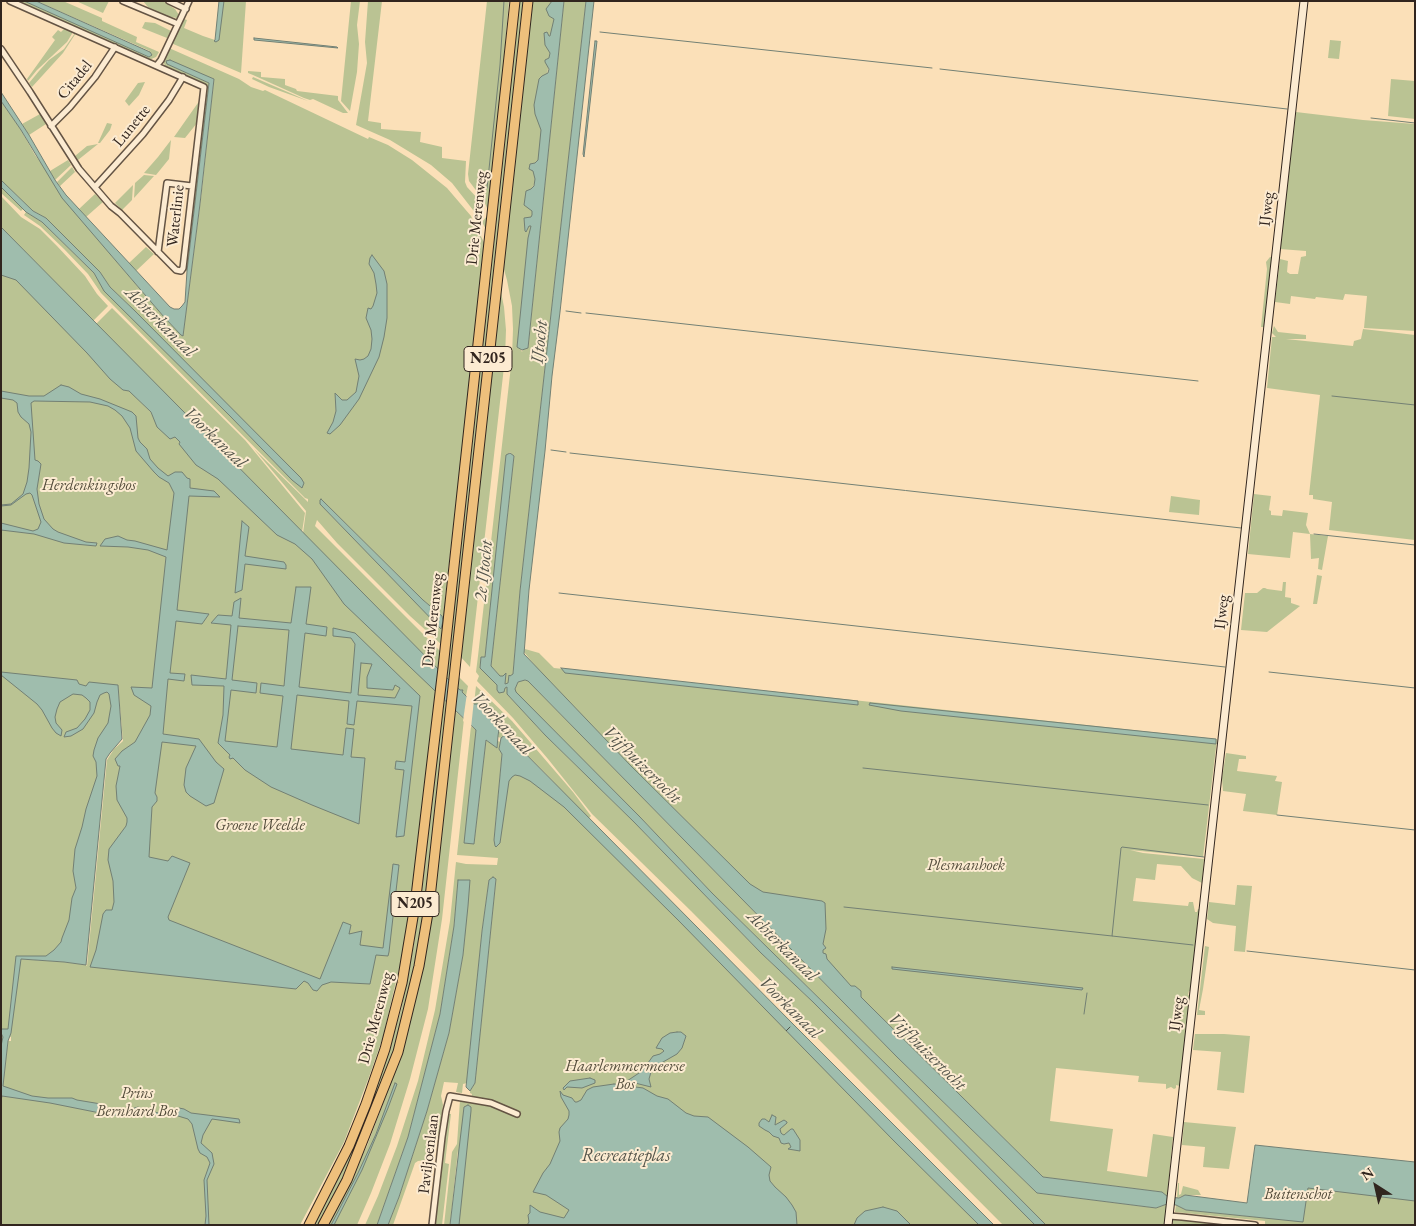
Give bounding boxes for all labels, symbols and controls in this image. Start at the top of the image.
street label: Citadel [53,57,97,103]
street label: Lunette [109,101,155,151]
street label: Drie Merenweg [463,170,491,266]
street label: Waterlinie [163,184,189,248]
street label: IJweg [1256,191,1278,227]
water label: Achterkanaal [120,282,200,362]
water label: IJtocht [527,319,553,365]
road number: N205 [464,346,512,372]
water label: Voorkanaal [179,403,251,473]
park label: Herdenkingsbos [42,476,136,496]
water label: 2e IJtocht [470,539,498,603]
street label: Drie Merenweg [419,572,447,668]
street label: IJweg [1211,594,1233,630]
water label: Voorkanaal [467,688,537,760]
water label: Vijfhuizertocht [598,721,686,809]
park label: Groene Weelde [215,816,305,836]
park label: Plesmanhoek [927,856,1005,876]
road number: N205 [391,892,439,916]
water label: Achterkanaal [742,906,822,986]
street label: Drie Merenweg [354,970,398,1066]
water label: Voorkanaal [754,972,826,1044]
street label: IJweg [1165,996,1189,1032]
water label: Vijfhuizertocht [883,1008,971,1096]
park label: Haarlemmermeerse Bos [565,1057,685,1095]
park label: Prins Bernhard Bos [96,1084,178,1122]
street label: Paviljoenlaan [415,1113,443,1195]
water label: Recreatieplas [582,1145,670,1167]
north arrow [1351,1161,1401,1211]
text: N [1358,1163,1377,1184]
park label: Buitenschot [1264,1185,1332,1205]

